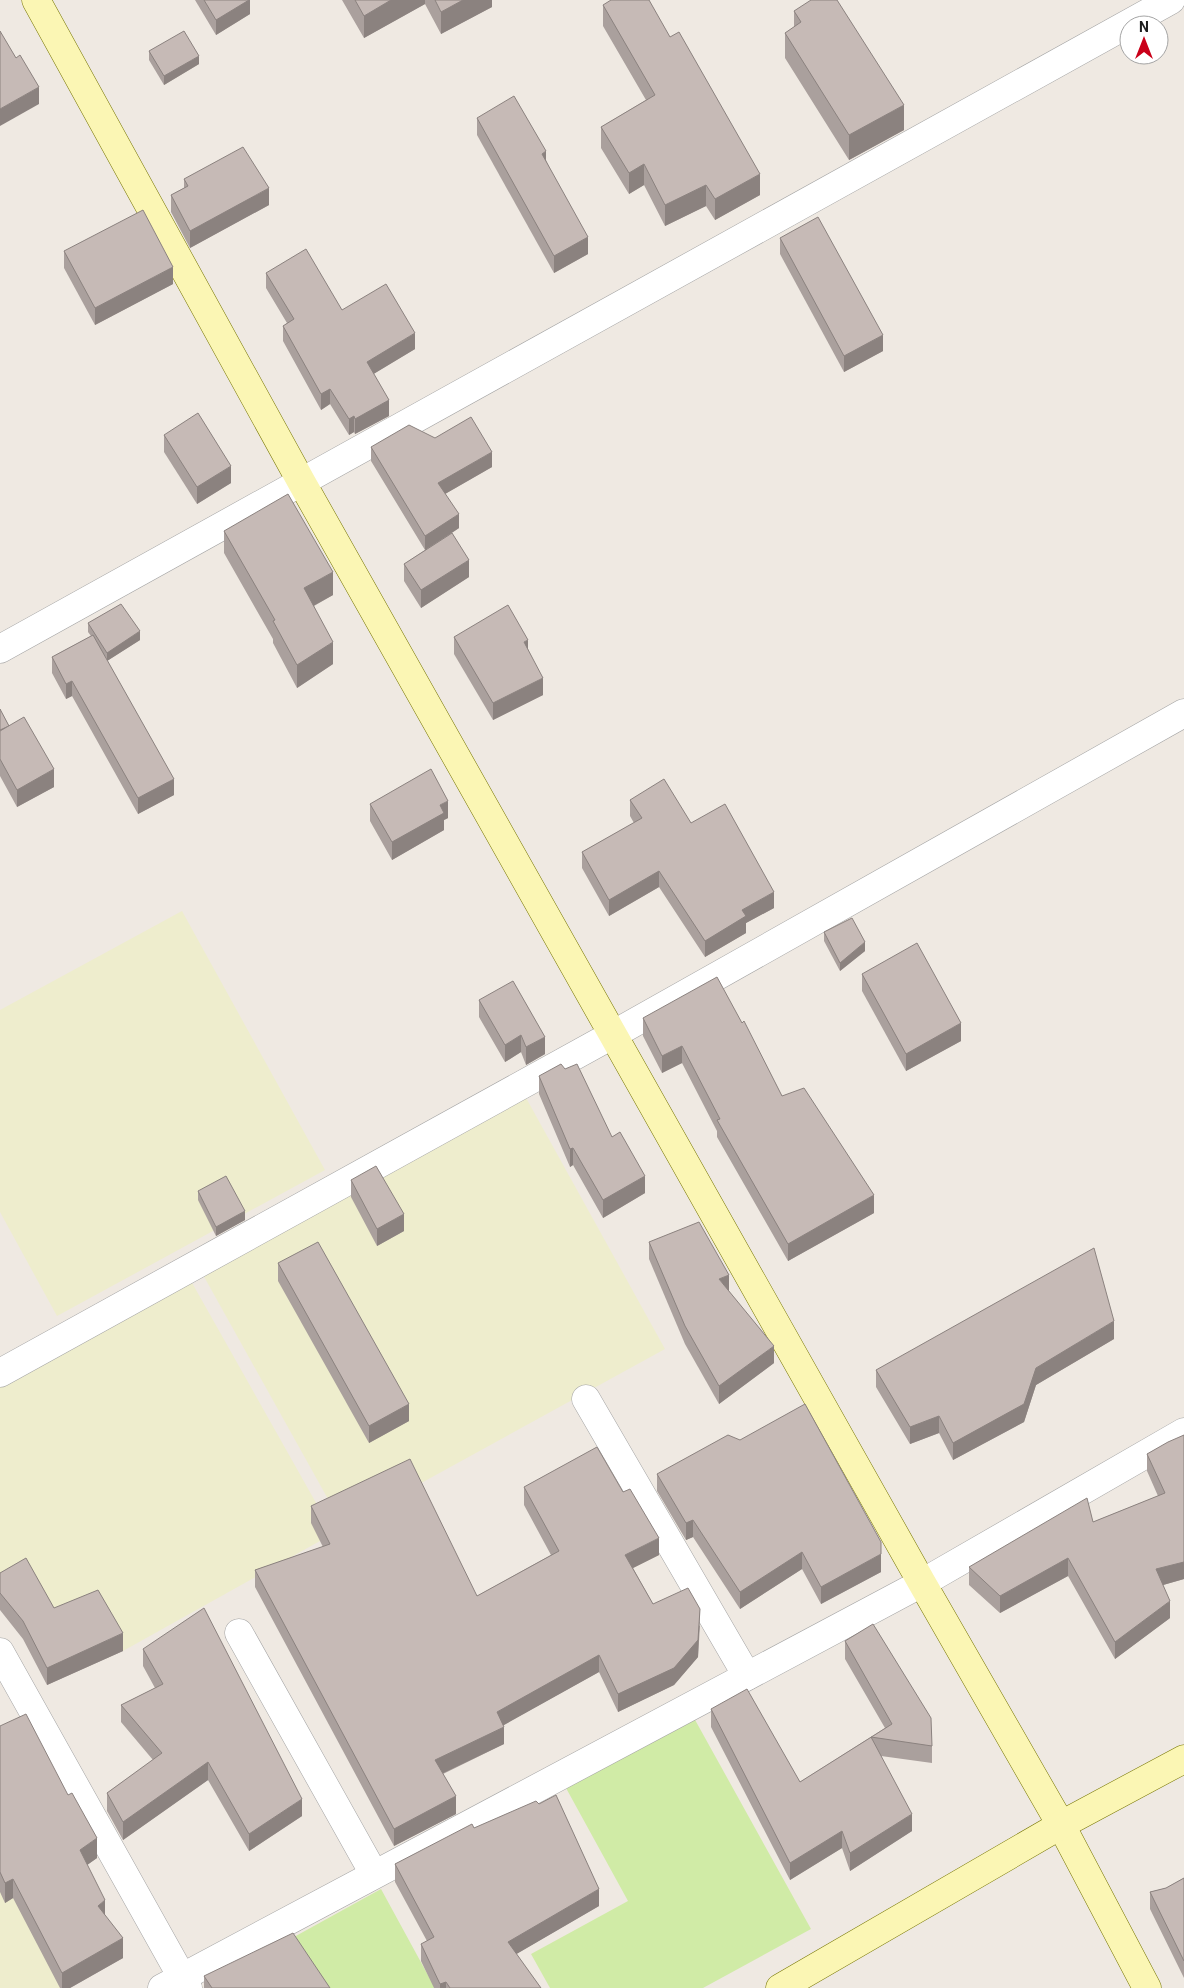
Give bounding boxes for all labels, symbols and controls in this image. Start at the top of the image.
north arrow [1119,15,1169,65]
text: N [1139,19,1149,35]

